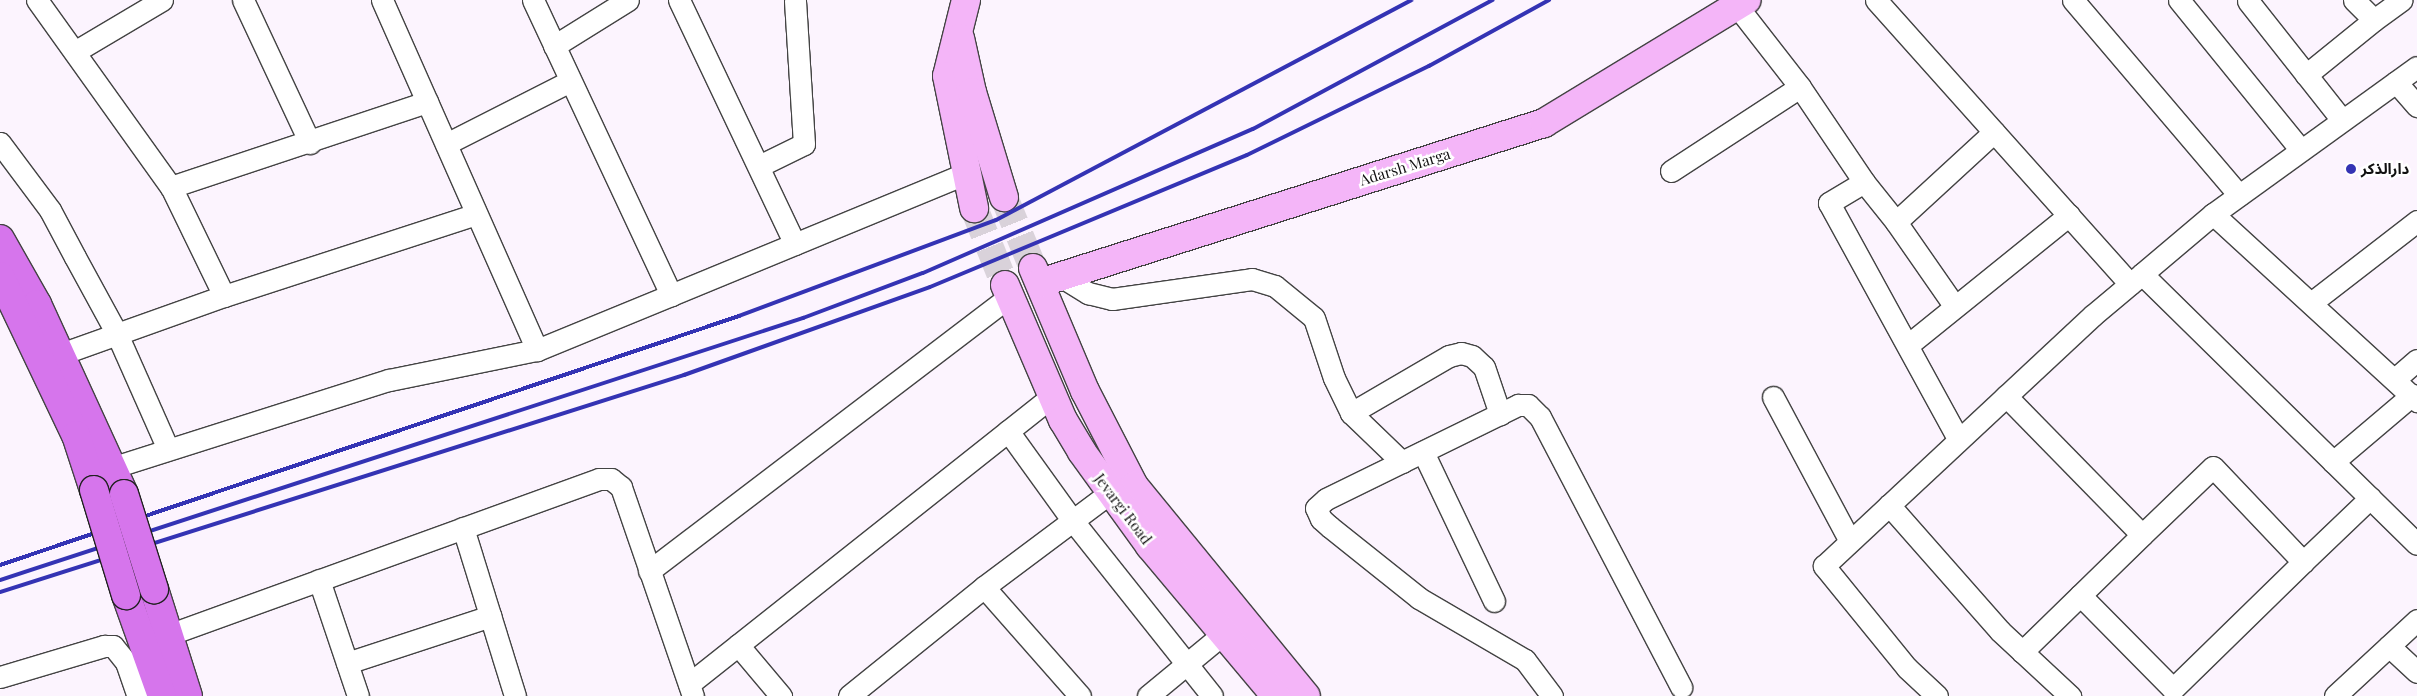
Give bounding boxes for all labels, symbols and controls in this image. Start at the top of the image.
street label: Adarsh Marga [1357,145,1453,189]
place label: دارالذکر [2361,160,2409,178]
marker: دارالذکر [2345,163,2357,175]
street label: Jevargi Road [1091,470,1155,548]

